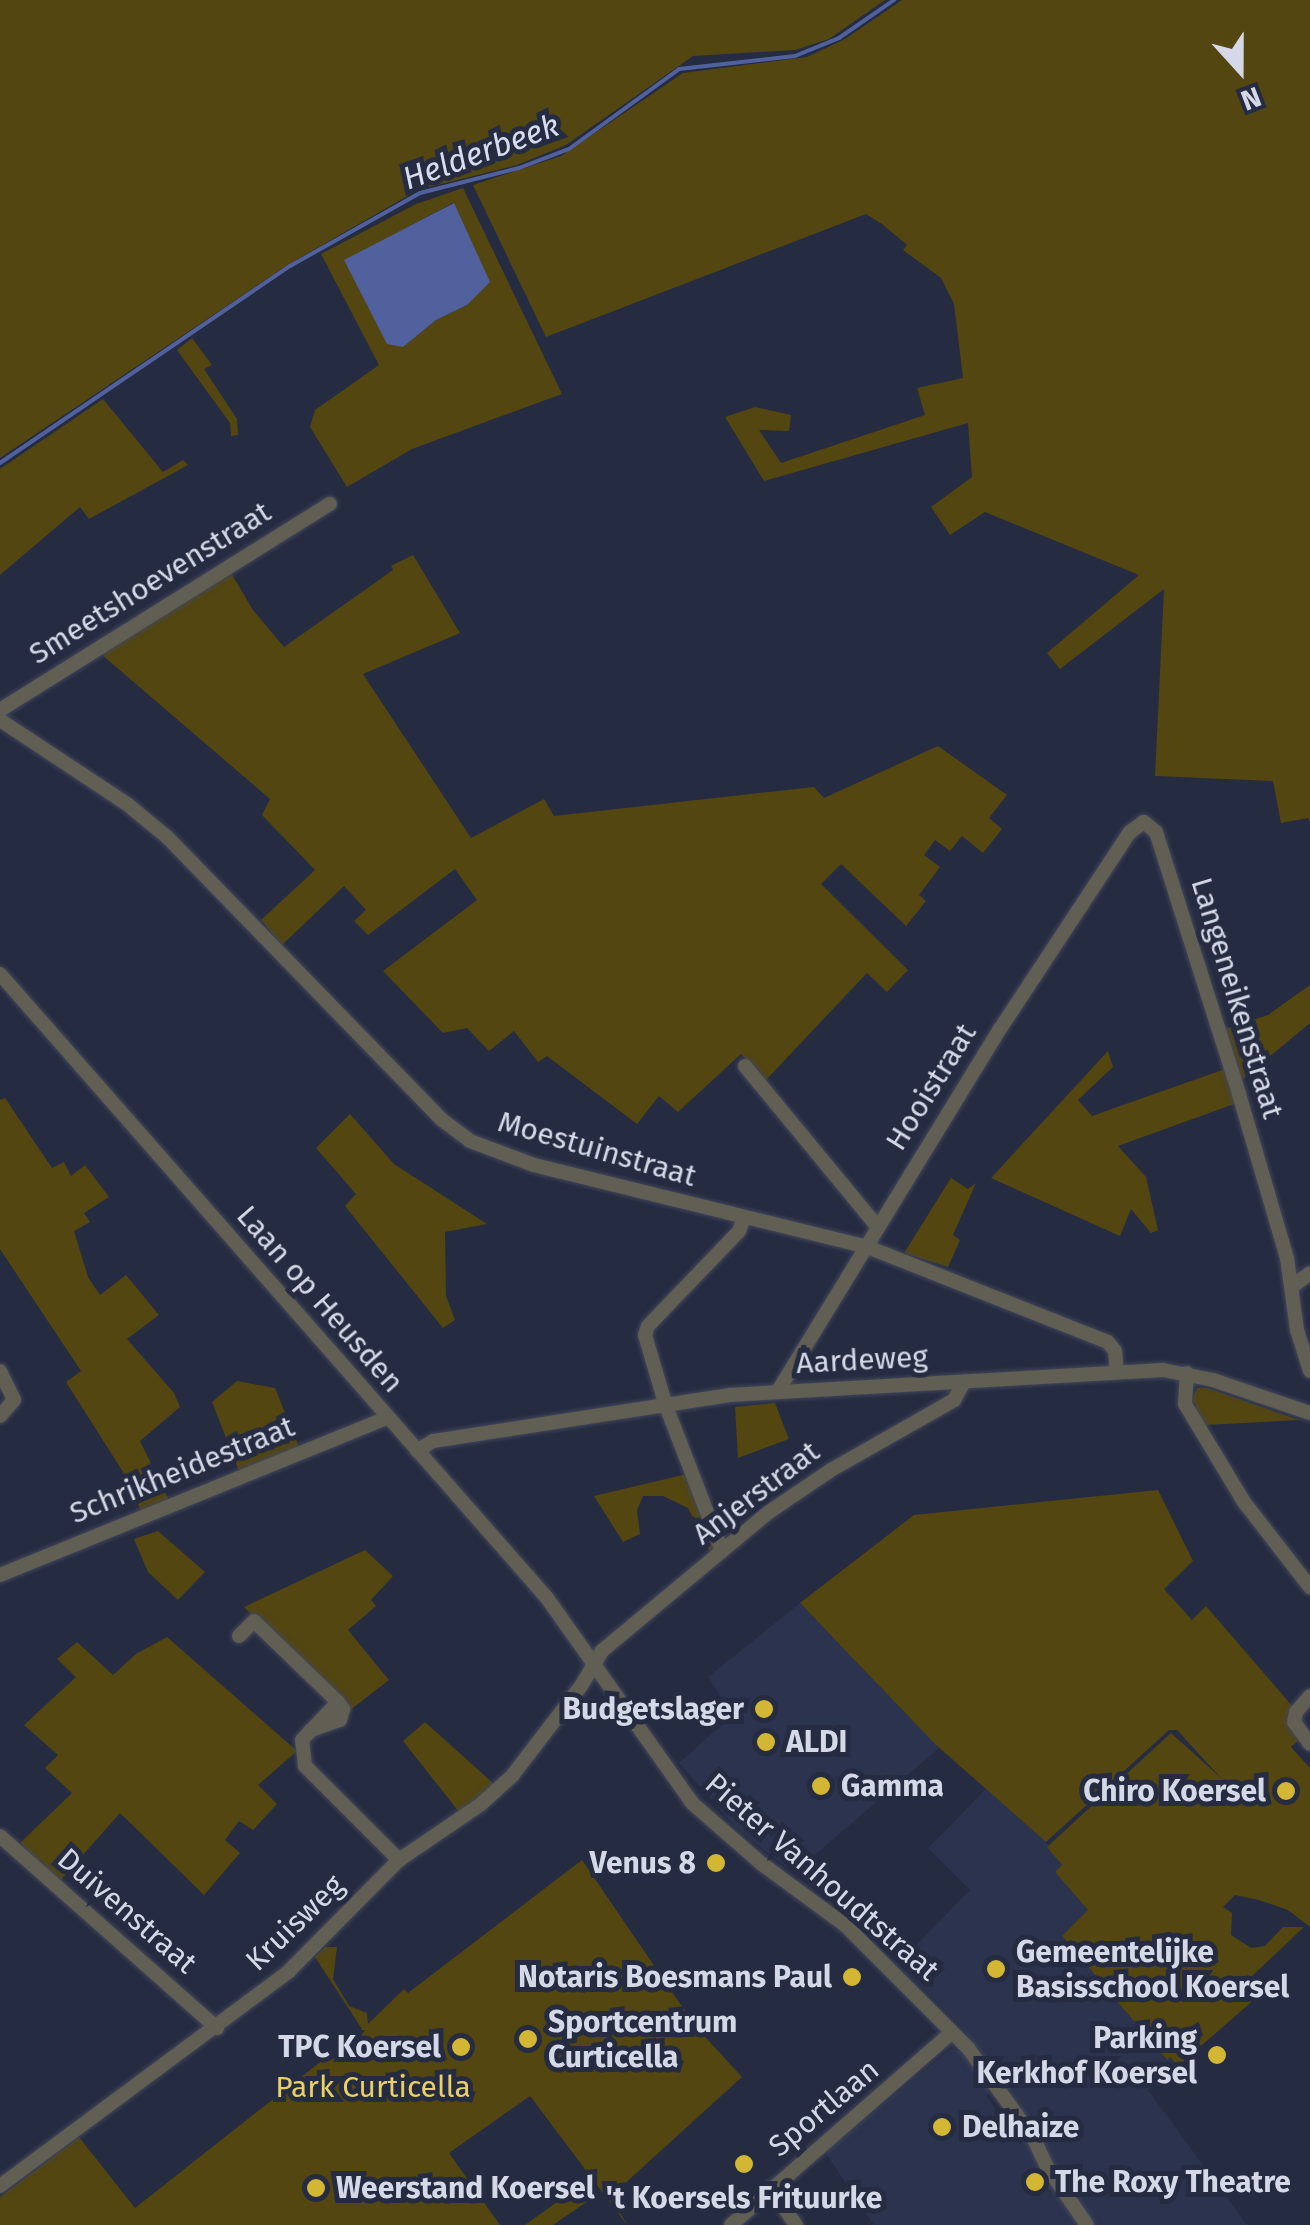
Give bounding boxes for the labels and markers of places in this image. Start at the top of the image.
place label: Budgetslager [562,1691,744,1727]
marker: Budgetslager [753,1698,775,1720]
place label: ALDI [786,1724,847,1760]
marker: ALDI [755,1731,777,1753]
place label: Gamma [841,1768,944,1804]
place label: Chiro Koersel [1083,1773,1266,1809]
marker: Gamma [810,1775,832,1797]
marker: Chiro Koersel [1275,1780,1297,1802]
place label: Venus 8 [590,1845,696,1881]
marker: Venus 8 [705,1852,727,1874]
place label: Gemeentelijke Basisschool Koersel [1016,1934,1289,2004]
marker: Gemeentelijke Basisschool Koersel [985,1958,1007,1980]
place label: Notaris Boesmans Paul [518,1959,832,1995]
marker: Notaris Boesmans Paul [841,1966,863,1988]
place label: Sportcentrum Curticella [548,2004,737,2074]
place label: Parking Kerkhof Koersel [977,2020,1197,2090]
marker: Sportcentrum Curticella [517,2028,539,2050]
place label: TPC Koersel [278,2029,441,2065]
marker: TPC Koersel [450,2036,472,2058]
marker: Parking Kerkhof Koersel [1206,2044,1228,2066]
place label: Delhaize [962,2109,1079,2145]
marker: Delhaize [931,2116,953,2138]
marker: 't Koersels Frituurke [733,2153,755,2175]
place label: The Roxy Theatre [1055,2164,1291,2200]
place label: Weerstand Koersel [336,2170,595,2206]
marker: The Roxy Theatre [1024,2171,1046,2193]
marker: Weerstand Koersel [305,2177,327,2199]
place label: 't Koersels Frituurke [606,2180,882,2216]

